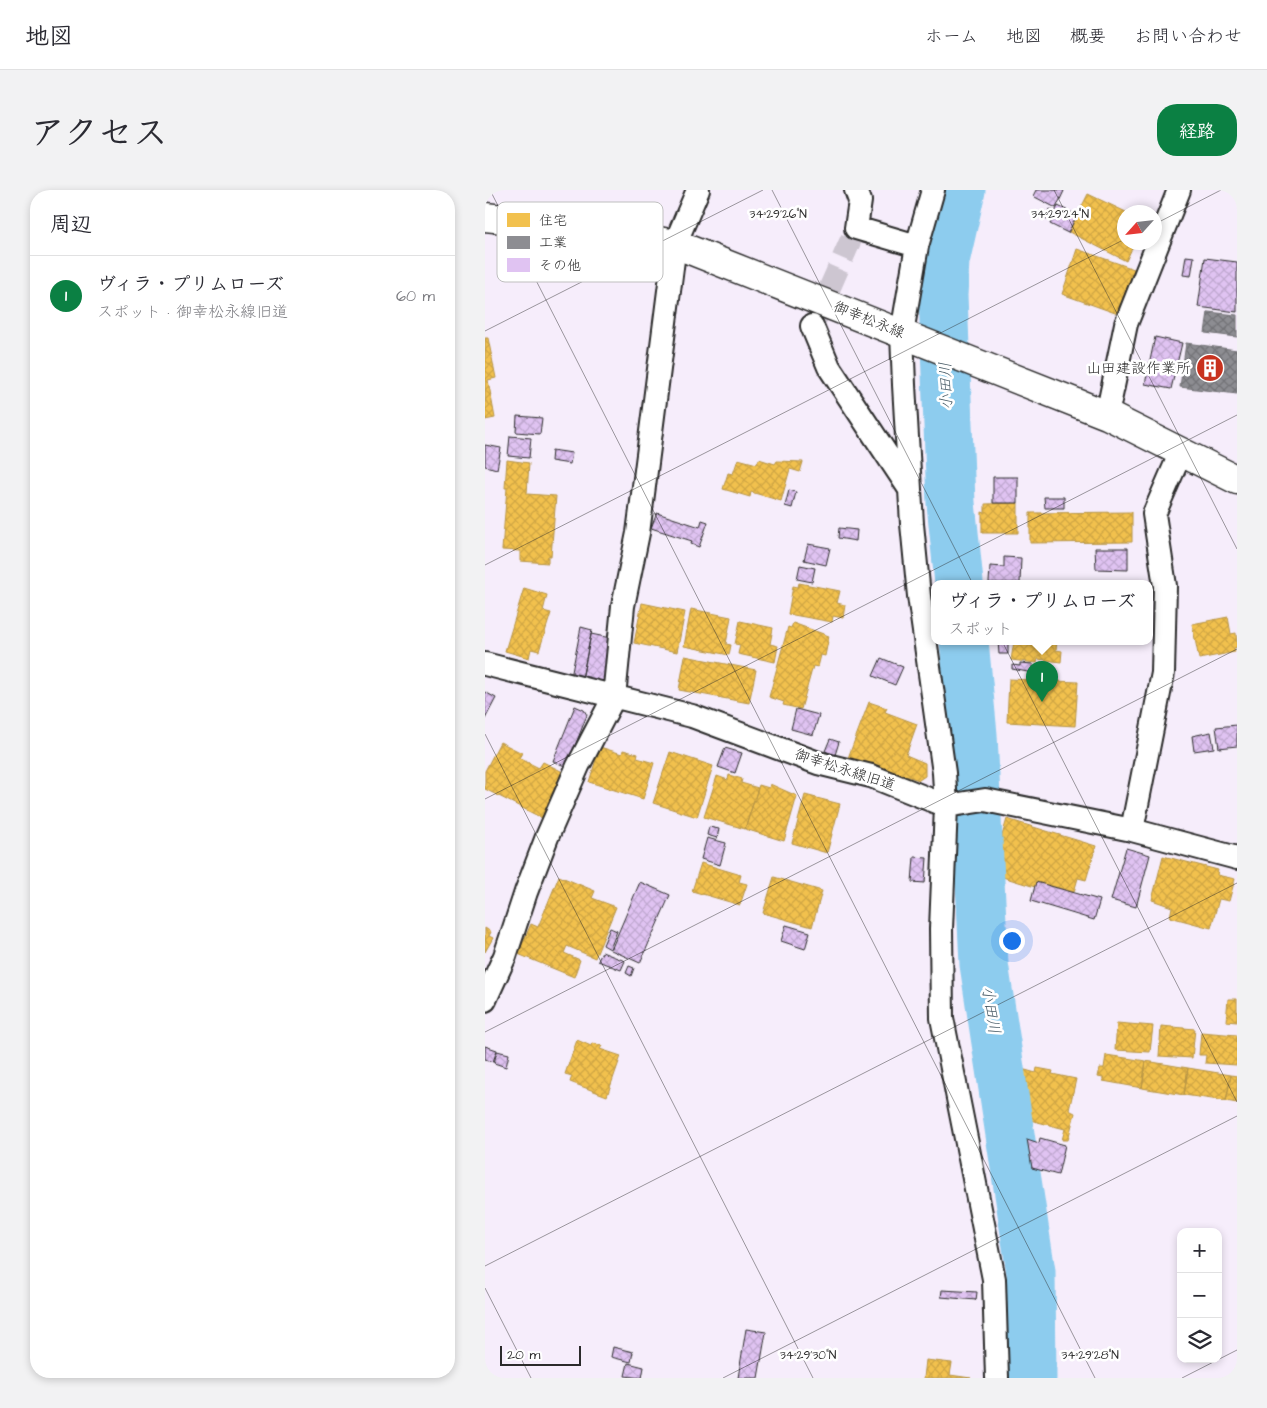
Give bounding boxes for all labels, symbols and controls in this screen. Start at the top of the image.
text: 地図 [25,20,73,54]
text: ホーム [925,24,978,49]
text: 地図 [1006,24,1042,49]
text: 概要 [1070,24,1106,49]
text: お問い合わせ [1134,24,1242,49]
button: 経路 [1157,104,1237,156]
text: アクセス [30,109,168,158]
legend [497,202,663,282]
north arrow [1117,205,1162,250]
text: 34°29'26"N [749,206,807,223]
text: 34°29'24"N [1031,206,1089,223]
text: 周辺 [50,210,92,239]
text: 住宅 [539,211,567,231]
text: 工業 [539,233,567,253]
text: その他 [539,256,581,276]
text: ヴィラ・プリムローズ [97,271,284,298]
text: 1 [65,285,67,307]
text: 60 m [396,285,435,307]
street label: 御幸松永線 [830,296,908,344]
text: スポット · 御幸松永線旧道 [97,301,288,323]
building icon: 山田建設作業所 [1195,353,1225,383]
place label: 山田建設作業所 [1086,358,1191,379]
water label: 小田川 [934,362,958,410]
popup [931,580,1153,645]
text: ヴィラ・プリムローズ [949,588,1135,615]
text: スポット [949,618,1013,640]
pin: 1 [1026,661,1058,702]
street label: 御幸松永線旧道 [792,744,898,796]
your location [999,928,1025,954]
water label: 小田川 [976,985,1006,1035]
map controls [1177,1228,1222,1363]
button: + [1177,1228,1222,1273]
button: − [1177,1273,1222,1318]
button: layers [1177,1318,1222,1363]
scale bar [500,1343,581,1366]
text: 20 m [507,1345,540,1365]
text: 34°29'30"N [780,1347,837,1364]
text: 34°29'28"N [1061,1347,1119,1364]

